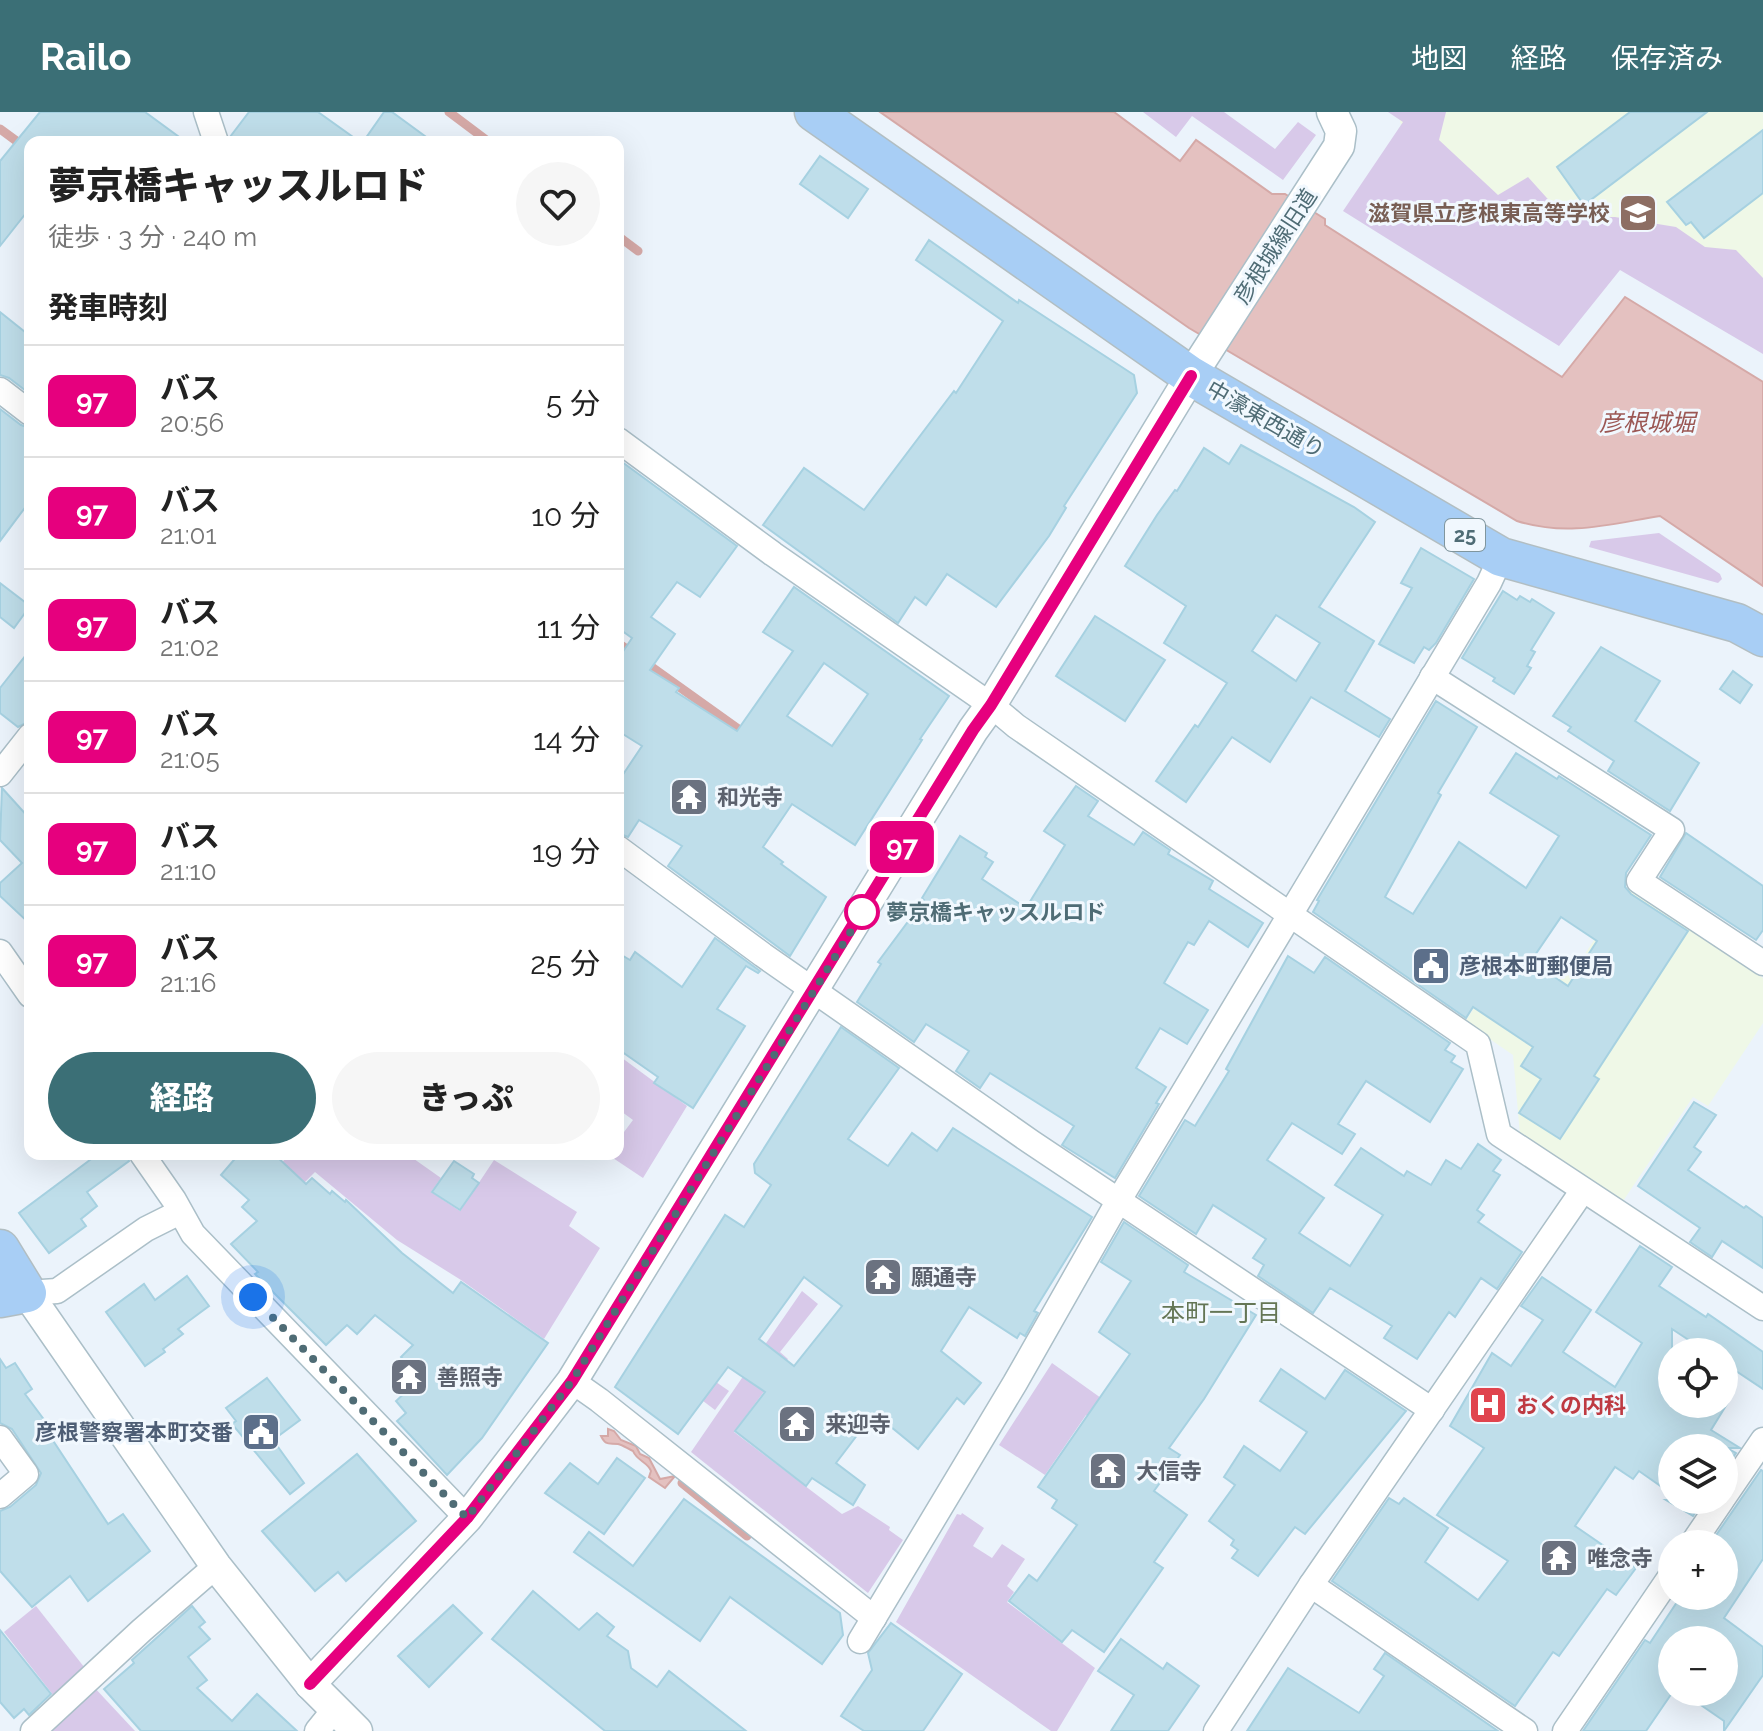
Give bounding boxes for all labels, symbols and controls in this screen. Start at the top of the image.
text: Railo [40,34,132,79]
text: 地図 [1411,42,1467,75]
text: 経路 [1511,42,1567,75]
text: 保存済み [1611,42,1723,75]
button: heart [516,162,600,246]
text: 夢京橋キャッスルロド [48,163,428,208]
street label: 彦根城線旧道 [1228,184,1322,308]
school or university icon: 滋賀県立彦根東高等学校 [1617,192,1659,234]
place label: 滋賀県立彦根東高等学校 [1368,200,1610,226]
text: 徒歩 · 3 分 · 240 m [48,222,257,252]
text: 発車時刻 [48,290,168,325]
text: バス [160,371,220,406]
street label: 中濠東西通り [1202,375,1330,463]
text: 97 [76,384,108,417]
text: 5 分 [546,386,600,421]
text: 20:56 [160,408,224,438]
water label: 彦根城堀 [1599,408,1699,437]
text: バス [160,483,220,518]
text: 97 [76,496,108,529]
text: 10 分 [531,498,600,533]
road number: 25 [1445,519,1485,551]
text: 21:01 [160,520,217,550]
text: バス [160,595,220,630]
text: 97 [76,608,108,641]
text: 11 分 [537,610,600,645]
text: 21:02 [160,632,219,662]
text: バス [160,707,220,742]
text: 97 [76,720,108,753]
text: 14 分 [533,722,600,757]
text: 21:05 [160,744,220,774]
temple icon: 和光寺 [668,776,710,818]
place label: 和光寺 [717,784,783,810]
text: バス [160,819,220,854]
line badge: 97 [866,821,938,873]
text: 97 [886,830,918,863]
text: 97 [76,832,108,865]
text: 19 分 [532,834,600,869]
text: 21:10 [160,856,217,886]
marker: 夢京橋キャッスルロド [845,895,879,929]
place label: 夢京橋キャッスルロド [886,899,1106,925]
text: バス [160,931,220,966]
text: 97 [76,944,108,977]
public building icon: 彦根本町郵便局 [1410,945,1452,987]
text: 25 分 [530,946,600,981]
place label: 彦根本町郵便局 [1459,953,1613,979]
text: 21:16 [160,968,216,998]
button: 経路 [48,1052,316,1144]
button: きっぷ [332,1052,600,1144]
temple icon: 願通寺 [862,1256,904,1298]
place label: 願通寺 [911,1264,977,1290]
your location [233,1277,273,1317]
district label: 本町一丁目 [1161,1298,1281,1327]
map controls [1658,1338,1738,1706]
button: locate [1658,1338,1738,1418]
temple icon: 善照寺 [388,1356,430,1398]
place label: 善照寺 [437,1364,503,1390]
hospital icon: おくの内科 [1467,1384,1509,1426]
place label: おくの内科 [1516,1392,1626,1418]
temple icon: 来迎寺 [776,1403,818,1445]
public building icon: 彦根警察署本町交番 [240,1411,282,1453]
place label: 来迎寺 [825,1411,891,1437]
place label: 彦根警察署本町交番 [35,1419,233,1445]
button: layers [1658,1434,1738,1514]
temple icon: 大信寺 [1087,1450,1129,1492]
place label: 大信寺 [1136,1458,1202,1484]
button: + [1658,1530,1738,1610]
temple icon: 唯念寺 [1538,1537,1580,1579]
place label: 唯念寺 [1587,1545,1653,1571]
button: − [1658,1626,1738,1706]

